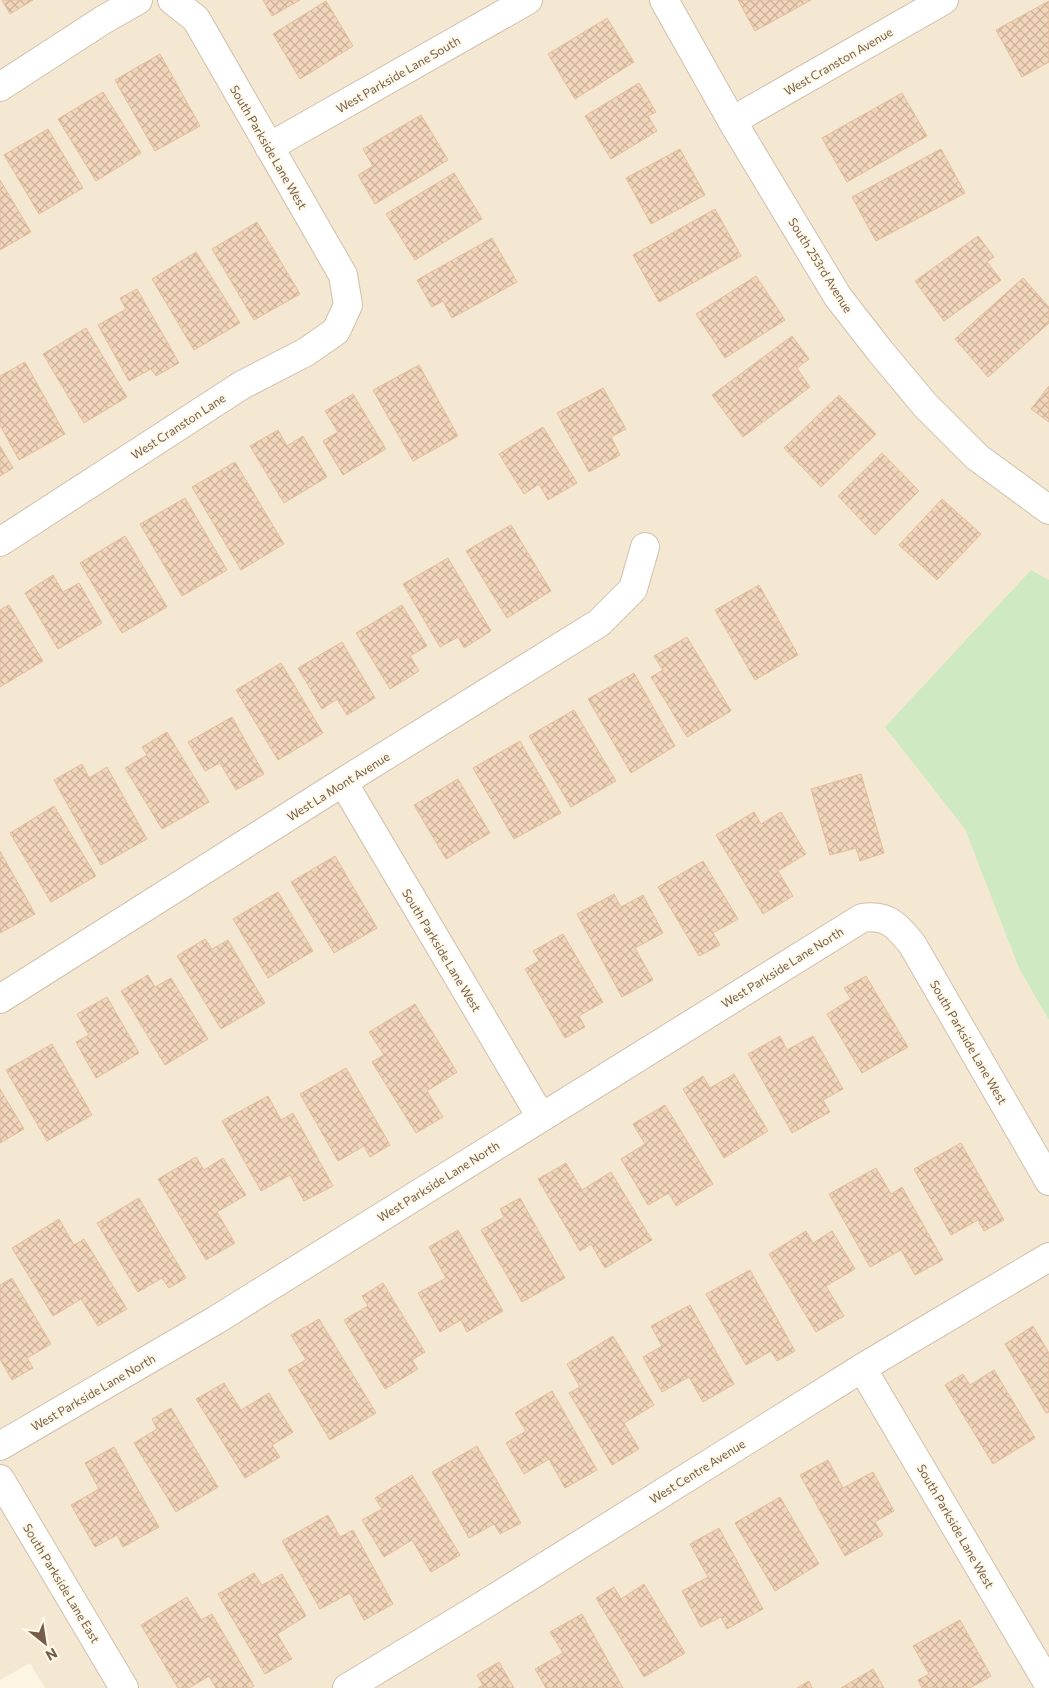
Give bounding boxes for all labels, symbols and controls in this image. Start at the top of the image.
street label: West Cranston Avenue [781,24,895,98]
street label: West Parkside Lane South [333,33,463,115]
street label: South Parkside Lane West [228,82,310,212]
street label: South 253rd Avenue [786,215,856,315]
street label: West Cranston Lane [128,390,228,462]
street label: West La Mont Avenue [284,749,392,823]
street label: South Parkside Lane West [400,886,484,1014]
street label: West Parkside Lane North [718,924,846,1010]
street label: South Parkside Lane West [928,977,1010,1107]
street label: West Parkside Lane North [374,1138,502,1224]
street label: West Parkside Lane North [28,1351,158,1433]
street label: West Centre Avenue [647,1436,747,1506]
street label: South Parkside Lane West [915,1461,997,1591]
street label: South Parkside Lane East [21,1521,103,1645]
north arrow [20,1618,70,1668]
text: N [43,1645,61,1665]

